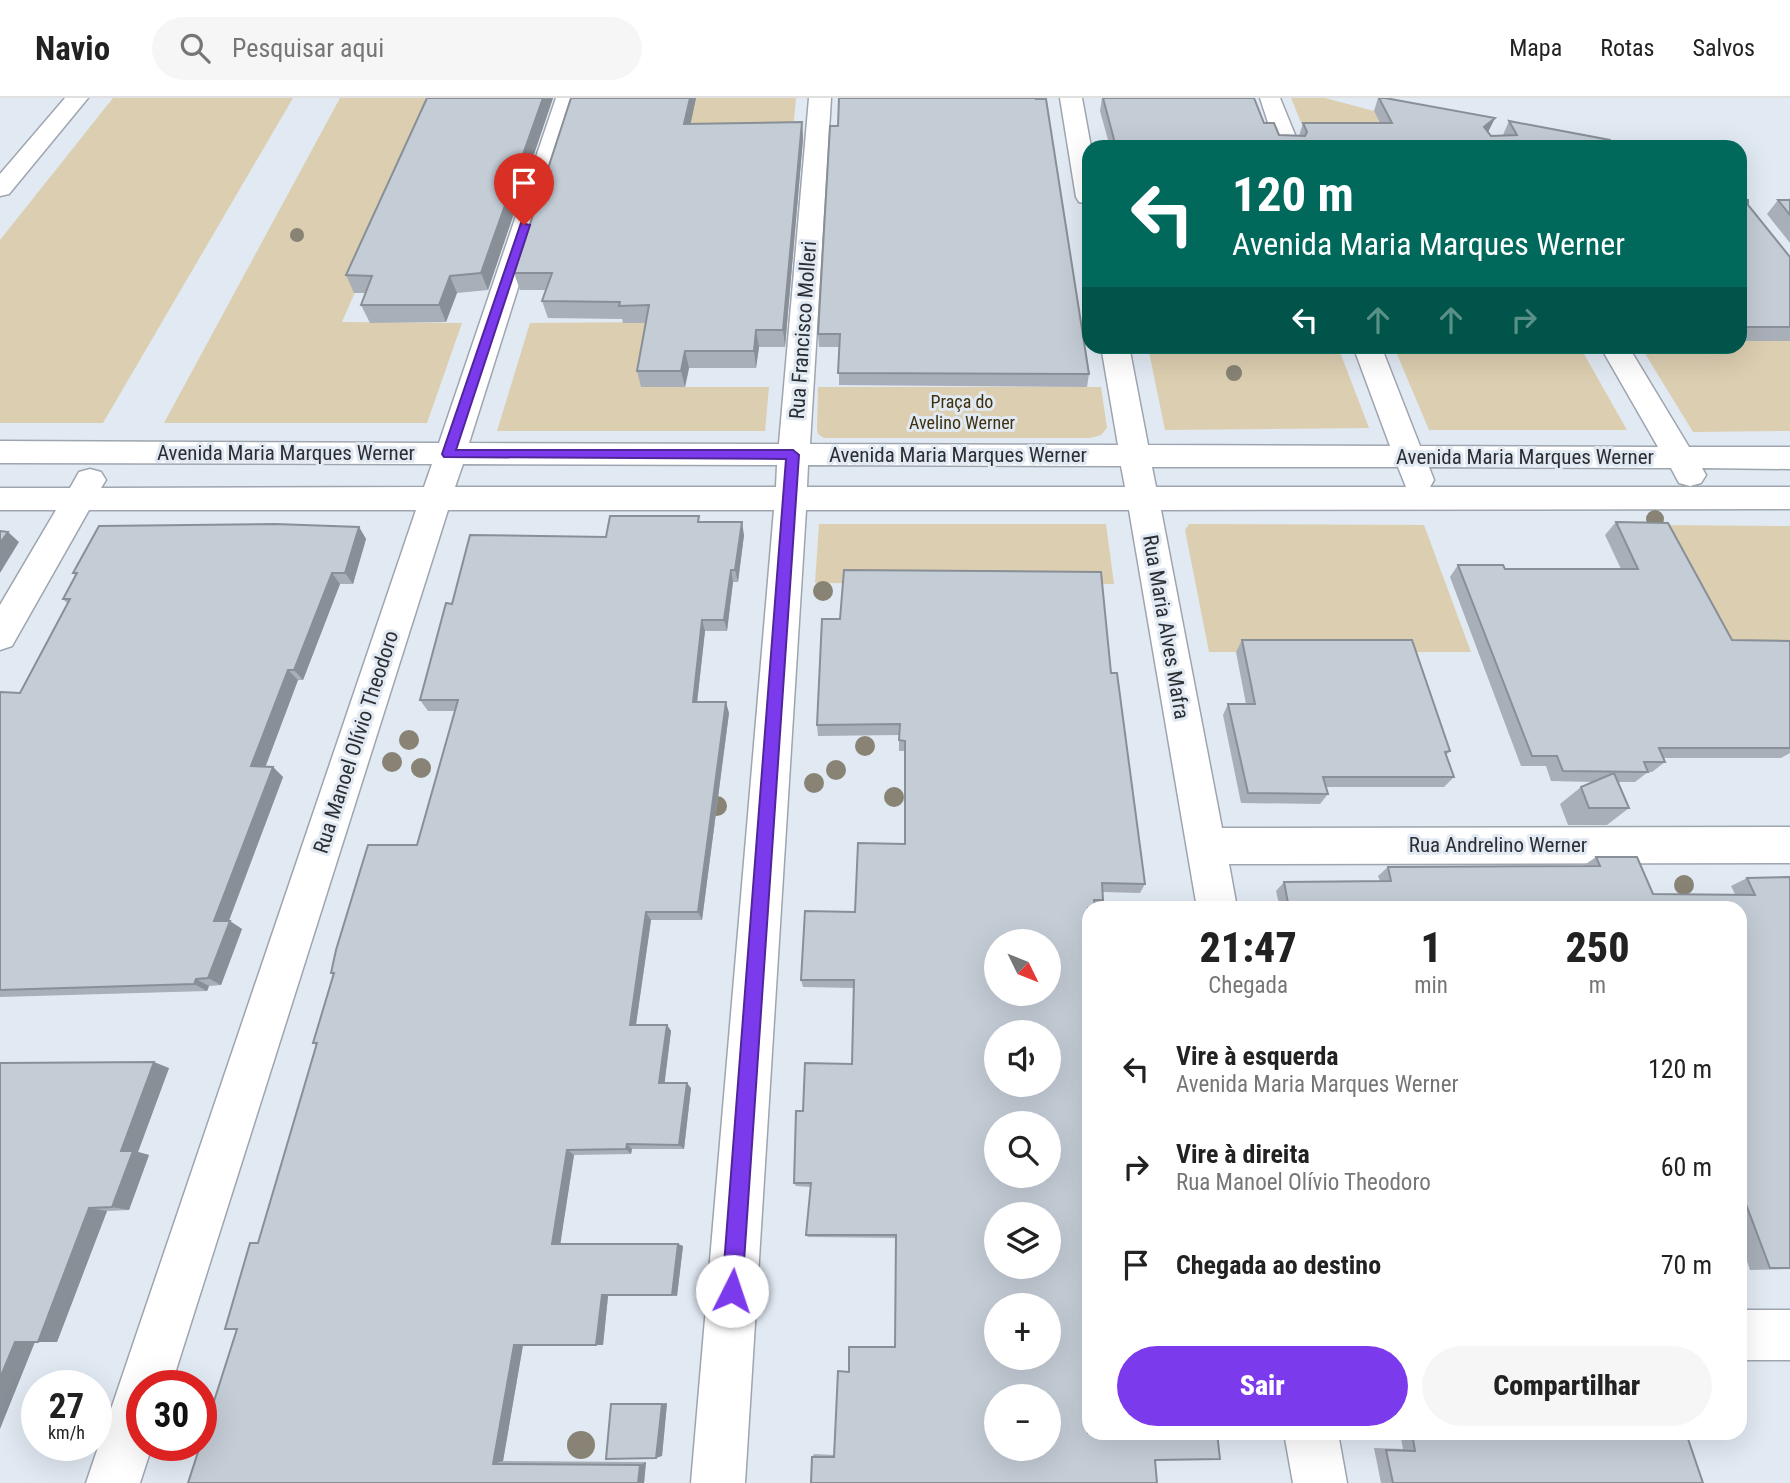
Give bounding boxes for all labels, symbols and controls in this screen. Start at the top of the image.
search box [152,17,642,80]
text: Navio [35,29,110,68]
icon: search [176,29,214,67]
text: Pesquisar aqui [232,33,384,63]
text: Mapa [1509,34,1562,62]
text: Rotas [1600,34,1654,62]
text: Salvos [1692,34,1755,62]
pin [494,153,554,225]
icon: arrive [505,164,543,202]
text: 120 m [1232,166,1354,223]
icon: left [1117,168,1208,259]
text: Avenida Maria Marques Werner [1232,225,1625,263]
street label: Rua Francisco Molleri [785,240,821,420]
icon: left [1286,301,1324,339]
icon: ahead [1359,301,1397,339]
icon: ahead [1432,301,1470,339]
icon: right [1505,301,1543,339]
park label: Praça do Avelino Werner [909,391,1016,433]
street label: Avenida Maria Marques Werner [157,441,415,465]
street label: Avenida Maria Marques Werner [829,443,1087,467]
street label: Avenida Maria Marques Werner [1396,445,1654,469]
street label: Rua Maria Alves Mafra [1138,533,1194,721]
street label: Rua Manoel Olívio Theodoro [309,628,403,856]
street label: Rua Andrelino Werner [1409,833,1587,857]
text: 21:47 [1199,923,1297,972]
text: 1 [1420,923,1442,972]
text: 250 [1565,923,1630,972]
north arrow [984,929,1060,1006]
map controls [984,929,1061,1461]
text: Chegada [1208,972,1288,999]
text: min [1414,972,1448,999]
text: m [1589,972,1606,999]
button: sound [984,1020,1061,1097]
text: Vire à esquerda [1176,1041,1339,1071]
icon: left [1117,1050,1155,1088]
text: 120 m [1648,1054,1712,1084]
text: Avenida Maria Marques Werner [1176,1071,1459,1098]
button: search [984,1111,1061,1188]
text: Vire à direita [1176,1139,1310,1169]
icon: right [1117,1148,1155,1186]
text: 60 m [1661,1152,1712,1182]
text: Rua Manoel Olívio Theodoro [1176,1169,1431,1196]
button: layers [984,1202,1061,1279]
icon: arrive [1117,1246,1155,1284]
text: Chegada ao destino [1176,1250,1381,1280]
text: 70 m [1661,1250,1712,1280]
position arrow [695,1254,769,1328]
button: + [984,1293,1061,1370]
button: Sair [1117,1346,1408,1426]
button: Compartilhar [1422,1346,1712,1426]
speed limit sign: 30 [126,1370,217,1461]
button: − [984,1384,1061,1461]
text: 27 [49,1386,84,1427]
text: km/h [48,1422,85,1443]

